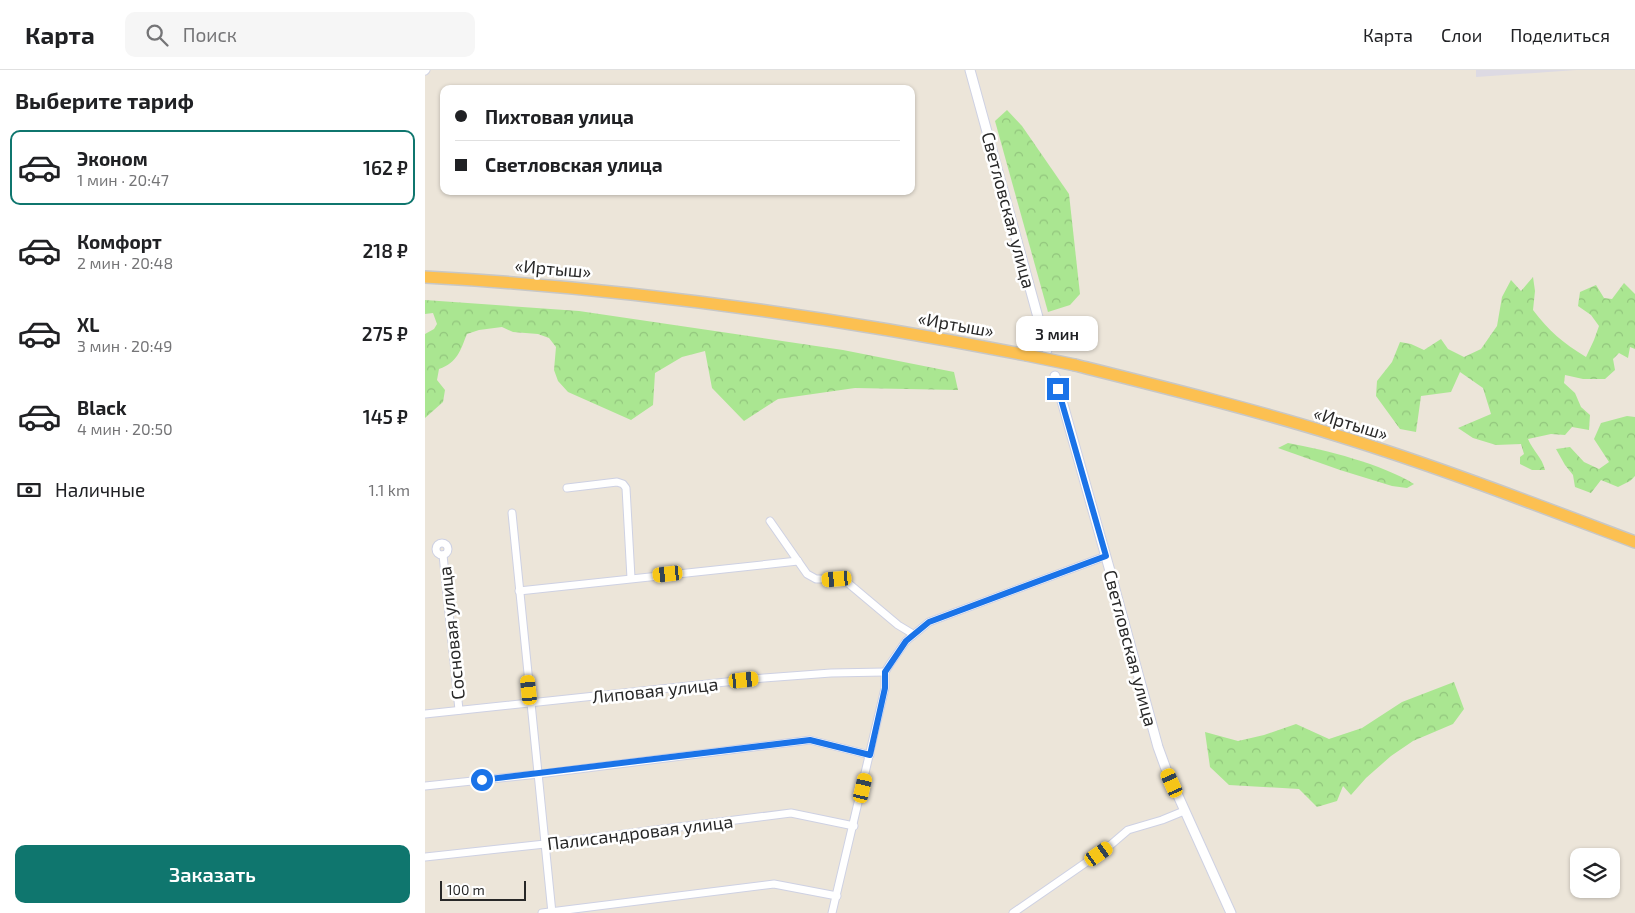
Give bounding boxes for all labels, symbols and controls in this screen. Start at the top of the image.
search box [125,12,475,57]
text: Карта [25,20,95,49]
icon: search [143,21,171,49]
text: Поиск [183,23,237,46]
text: Карта [1363,24,1413,46]
text: Слои [1441,24,1482,46]
text: Поделиться [1510,24,1610,46]
text: Выберите тариф [15,87,194,113]
text: Пихтовая улица [485,105,634,128]
street label: Светловская улица [978,129,1040,291]
icon: car [17,145,62,190]
text: Эконом [77,147,148,170]
text: Светловская улица [485,153,663,176]
text: 162 ₽ [363,156,408,179]
text: 1 мин · 20:47 [77,170,169,189]
icon: car [17,228,62,273]
text: Комфорт [77,230,162,253]
text: 218 ₽ [362,239,408,262]
text: 2 мин · 20:48 [77,253,173,272]
street label: «Иртыш» [514,254,592,282]
street label: «Иртыш» [916,307,996,341]
icon: car [17,311,62,356]
text: XL [77,313,99,336]
callout: 3 мин [1017,316,1099,352]
text: 275 ₽ [362,322,408,345]
text: 3 мин [1035,324,1079,343]
text: 3 мин · 20:49 [77,336,172,355]
route end [1047,378,1069,400]
icon: car [17,394,62,439]
text: Black [77,396,127,419]
street label: «Иртыш» [1311,401,1391,445]
text: 145 ₽ [363,405,408,428]
text: 4 мин · 20:50 [77,419,173,438]
icon: cash [15,476,43,504]
text: Наличные [55,478,145,501]
text: 1.1 km [369,480,410,499]
street label: Сосновая улица [433,565,469,701]
car [652,565,683,583]
street label: Светловская улица [1100,567,1162,729]
car [821,570,852,588]
car [728,671,759,689]
street label: Липовая улица [591,672,719,708]
car [519,674,538,706]
car [1159,766,1184,800]
route start [471,769,493,791]
car [852,772,873,804]
street label: Палисандровая улица [546,810,734,854]
car [1082,839,1115,869]
button: Заказать [15,845,410,903]
map controls [1570,848,1620,898]
button: layers [1570,848,1620,898]
scale bar [440,878,526,901]
text: 100 m [447,881,485,898]

